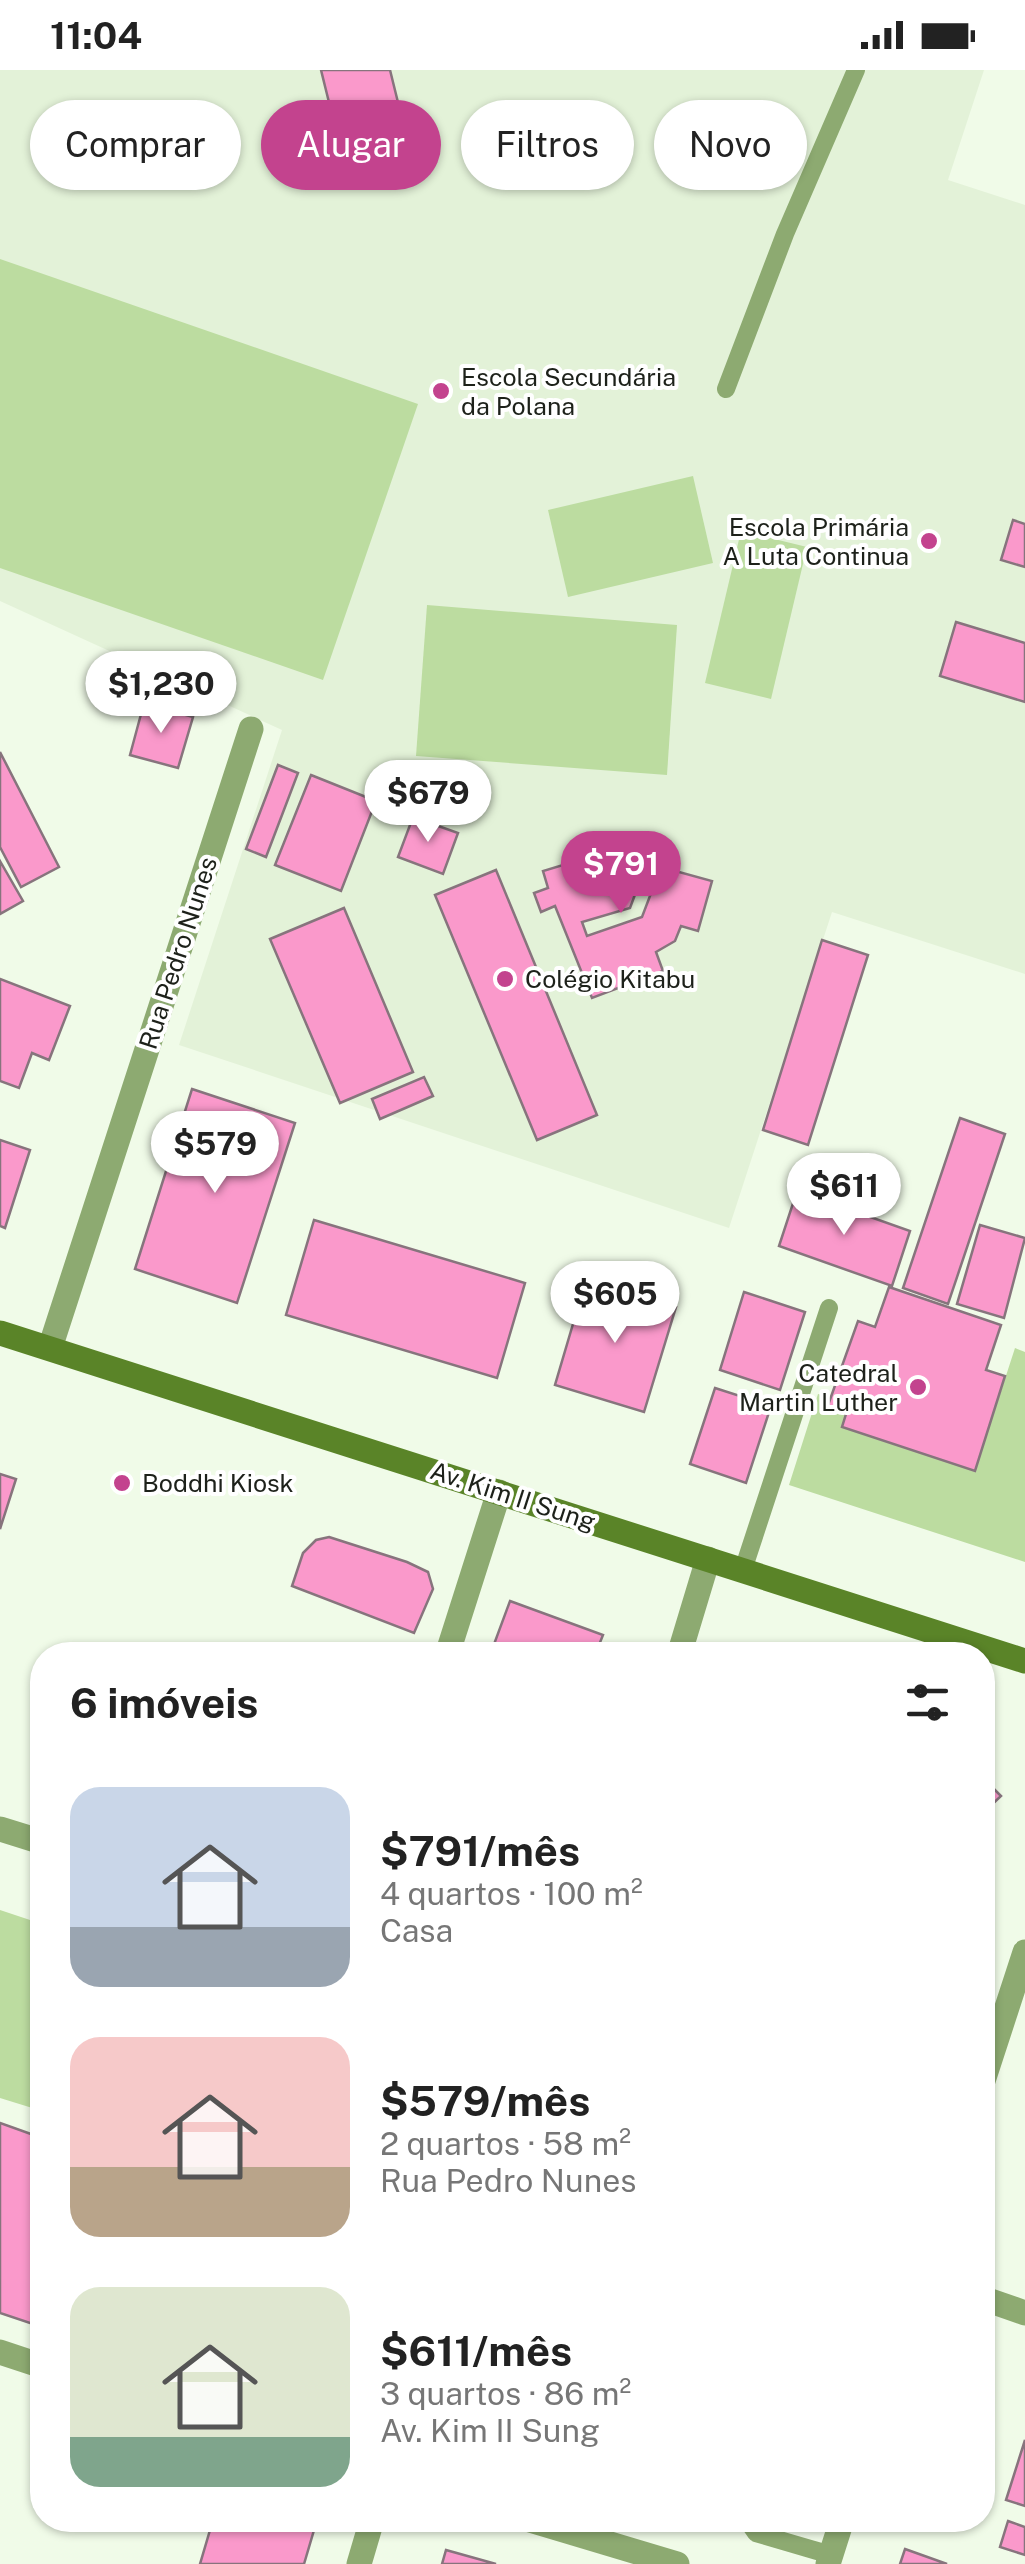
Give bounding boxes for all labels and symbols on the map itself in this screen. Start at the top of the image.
place label: Escola Secundária da Polana [461,362,676,421]
marker: Escola Secundária da Polana [430,380,452,402]
place label: Escola Primária A Luta Continua [723,512,909,571]
marker: Escola Primária A Luta Continua [918,530,940,552]
pin: $1,230 [80,651,242,736]
pin: $679 [369,760,487,845]
pin: $791 [562,831,680,916]
street label: Rua Pedro Nunes [133,853,223,1053]
place label: Colégio Kitabu [525,964,695,994]
marker: Colégio Kitabu [494,968,516,990]
pin: $579 [156,1111,274,1196]
pin: $611 [785,1153,903,1238]
pin: $605 [556,1261,674,1346]
place label: Catedral Martin Luther [739,1358,898,1417]
marker: Catedral Martin Luther [907,1376,929,1398]
street label: Av. Kim II Sung [427,1455,599,1537]
place label: Boddhi Kiosk [142,1468,294,1498]
marker: Boddhi Kiosk [111,1472,133,1494]

